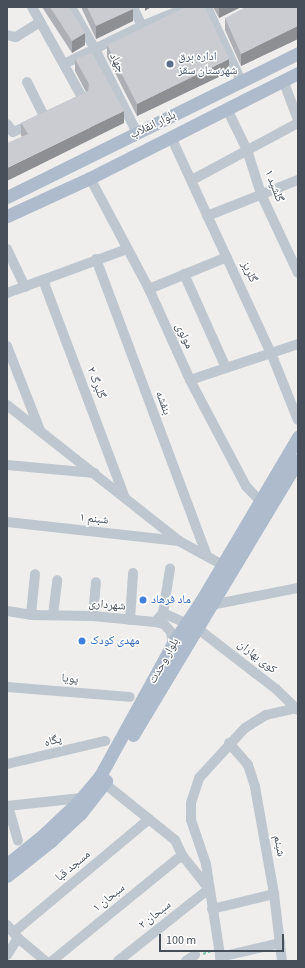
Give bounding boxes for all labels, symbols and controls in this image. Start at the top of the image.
place label: اداره برق شهرستان سقز [178,50,237,78]
street label: جهاد [106,51,128,75]
marker: اداره برق شهرستان سقز [165,59,175,69]
street label: بلوار انقلاب [128,108,178,142]
street label: گلشید ۱ [261,168,287,204]
street label: گلریز [238,259,260,285]
street label: مولوی [172,321,196,351]
street label: گلبرگ ۲ [83,365,109,401]
street label: بنفشه [152,389,174,417]
street label: شبنم ۱ [79,510,109,528]
place label: ماد فرهاد [151,593,191,607]
marker: ماد فرهاد [138,595,148,605]
street label: شهرداری [88,596,126,614]
place label: مهدی کودک [90,634,140,648]
marker: مهدی کودک [77,636,87,646]
street label: بلوار وحدت [146,636,182,686]
street label: کوی بهاران [235,637,279,677]
street label: پویا [61,671,79,687]
street label: پگاه [43,732,63,750]
street label: شبنم [270,834,288,858]
street label: مسجد قبا [53,847,93,885]
street label: سبحان ۱ [90,881,128,915]
street label: سبحان ۲ [136,898,174,932]
scale bar [161,926,286,952]
text: 100 m [166,932,196,949]

